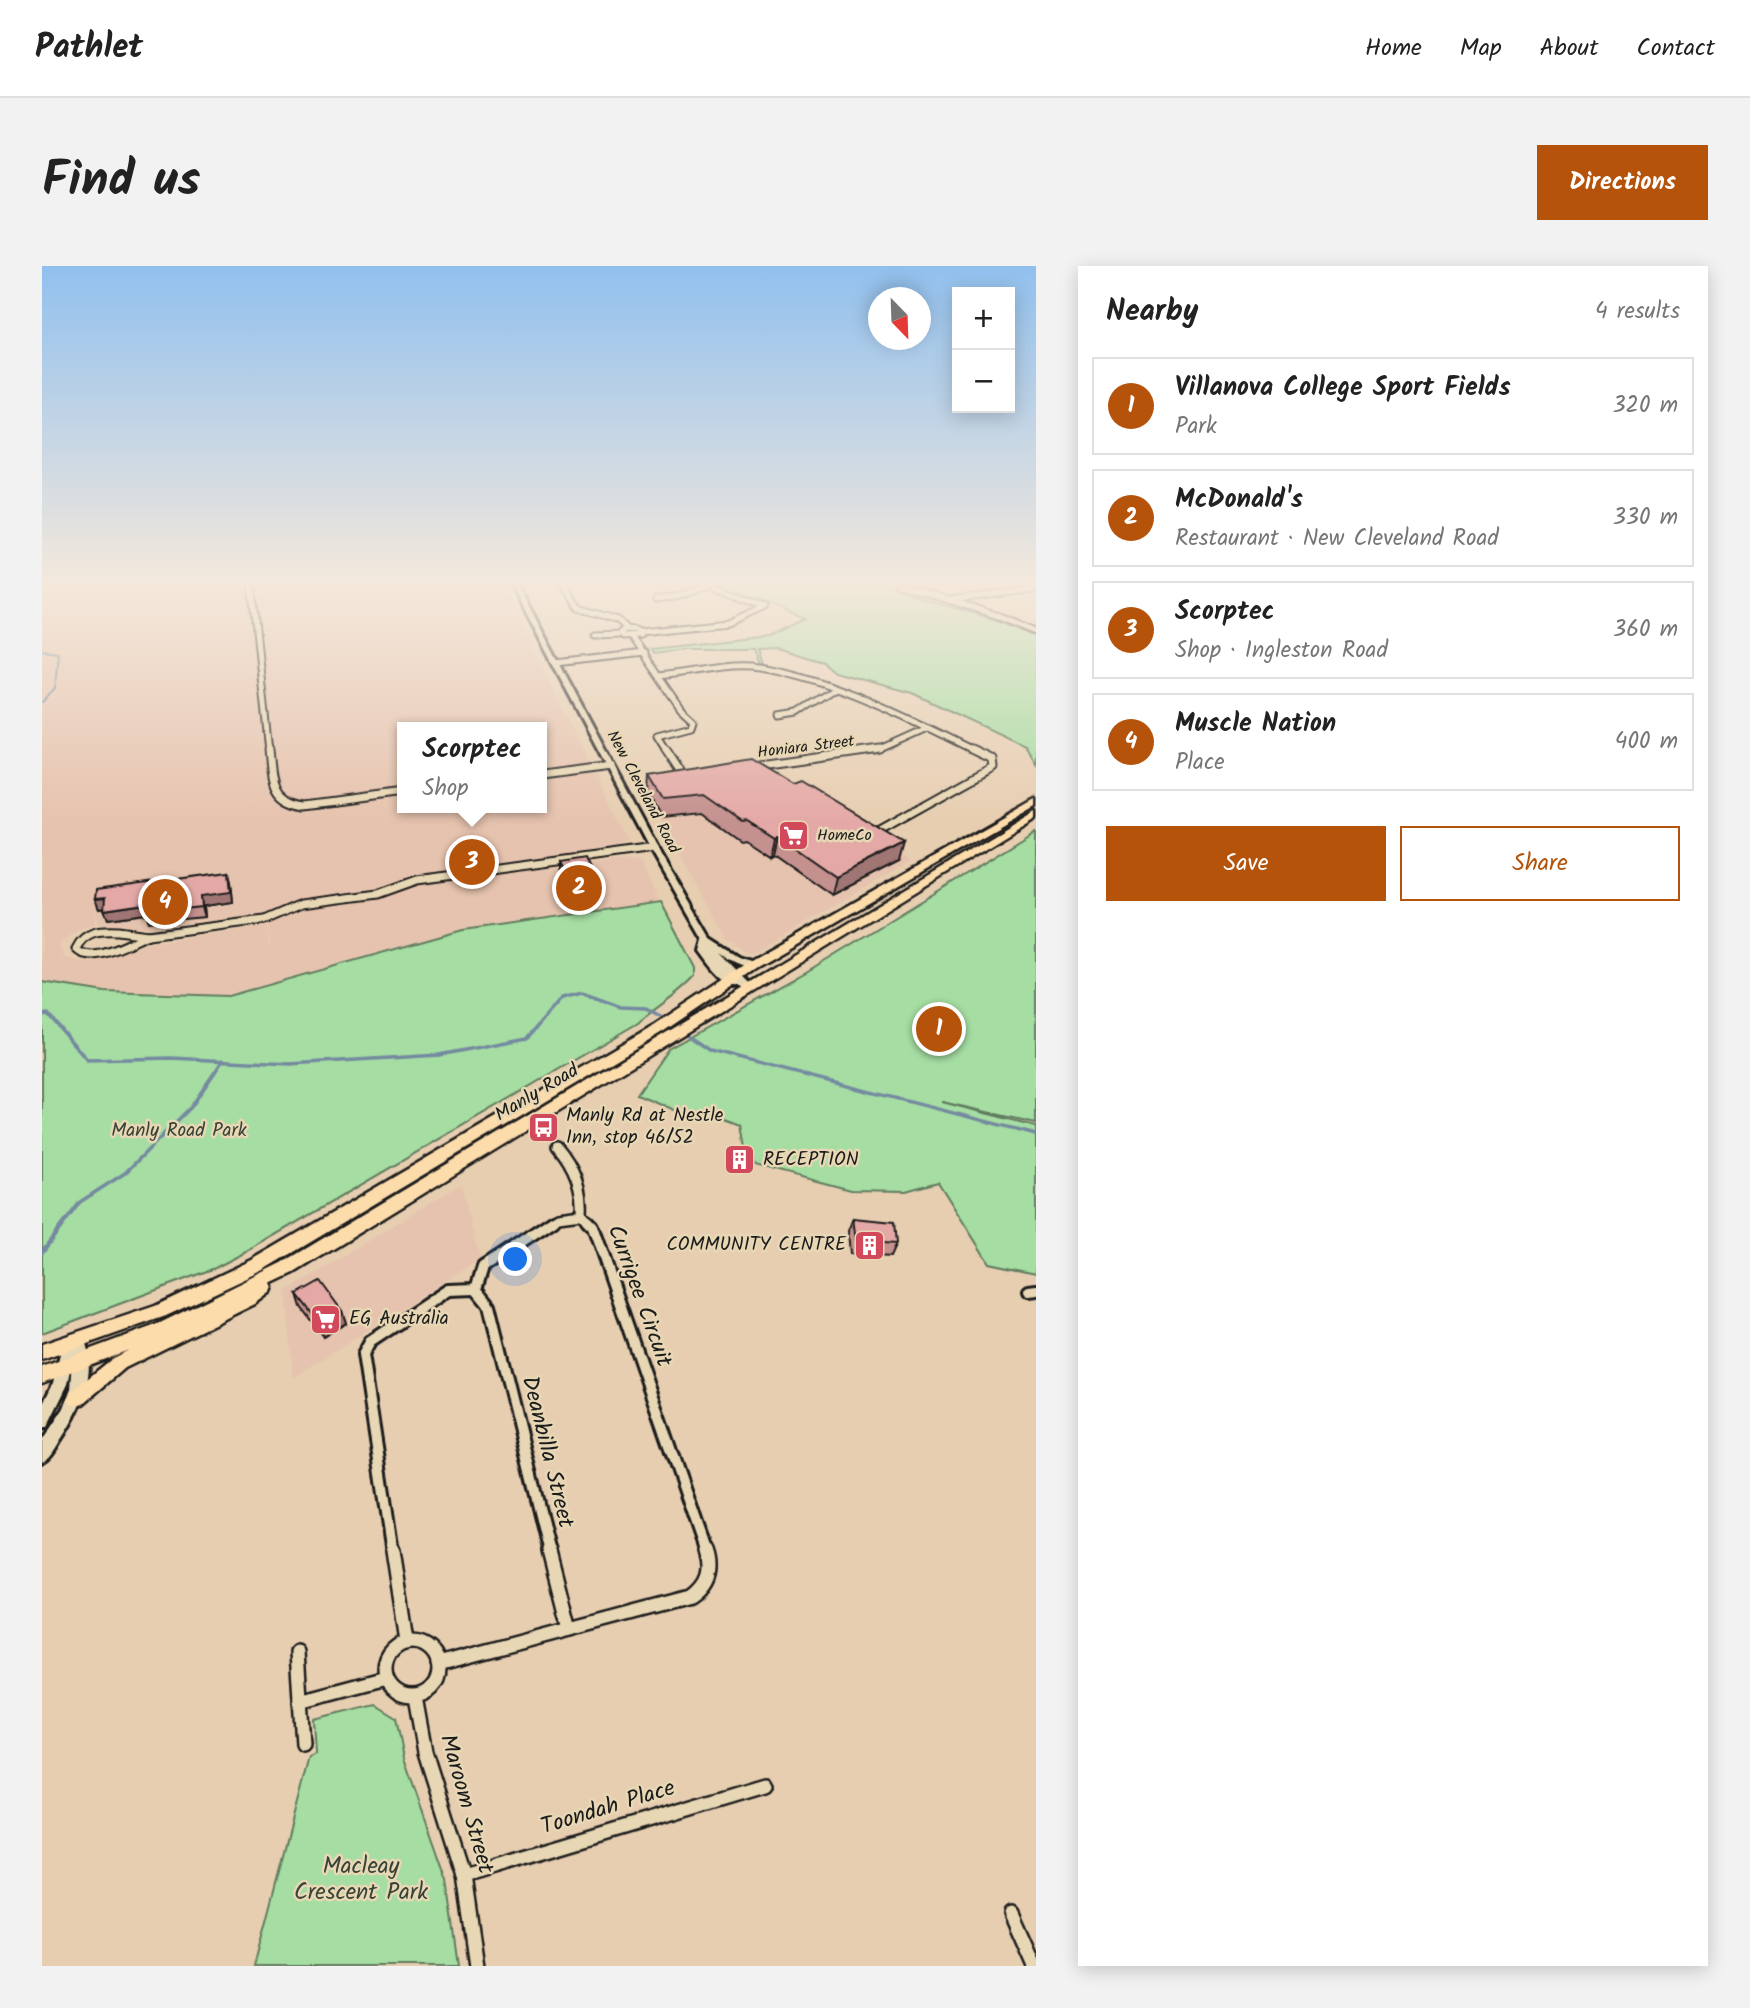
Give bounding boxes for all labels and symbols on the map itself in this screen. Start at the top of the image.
north arrow [868,287,931,350]
street label: New Cleveland Road [600,726,687,859]
street label: Honiara Street [756,729,857,765]
supermarket icon: HomeCo [777,818,811,852]
place label: HomeCo [817,823,872,848]
pin: 3 [449,836,495,888]
pin: 2 [556,862,602,914]
pin: 4 [142,876,188,928]
pin: 1 [916,1003,962,1055]
street label: Manly Road [489,1056,585,1130]
place label: Manly Rd at Nestle Inn, stop 46/52 [566,1101,724,1153]
bus stop icon: Manly Rd at Nestle Inn, stop 46/52 [526,1110,560,1144]
park label: Manly Road Park [111,1116,247,1146]
building icon: RECEPTION [723,1143,757,1177]
place label: RECEPTION [763,1145,859,1175]
street label: Currigee Circuit [597,1220,682,1373]
building icon: COMMUNITY CENTRE [852,1228,886,1262]
place label: COMMUNITY CENTRE [666,1230,847,1260]
your location [498,1242,532,1276]
supermarket icon: EG Australia [309,1302,343,1336]
place label: EG Australia [349,1304,449,1334]
street label: Deanbilla Street [511,1372,584,1533]
street label: Maroom Street [429,1730,503,1879]
street label: Toondah Place [536,1771,680,1845]
park label: Macleay Crescent Park [294,1849,428,1911]

